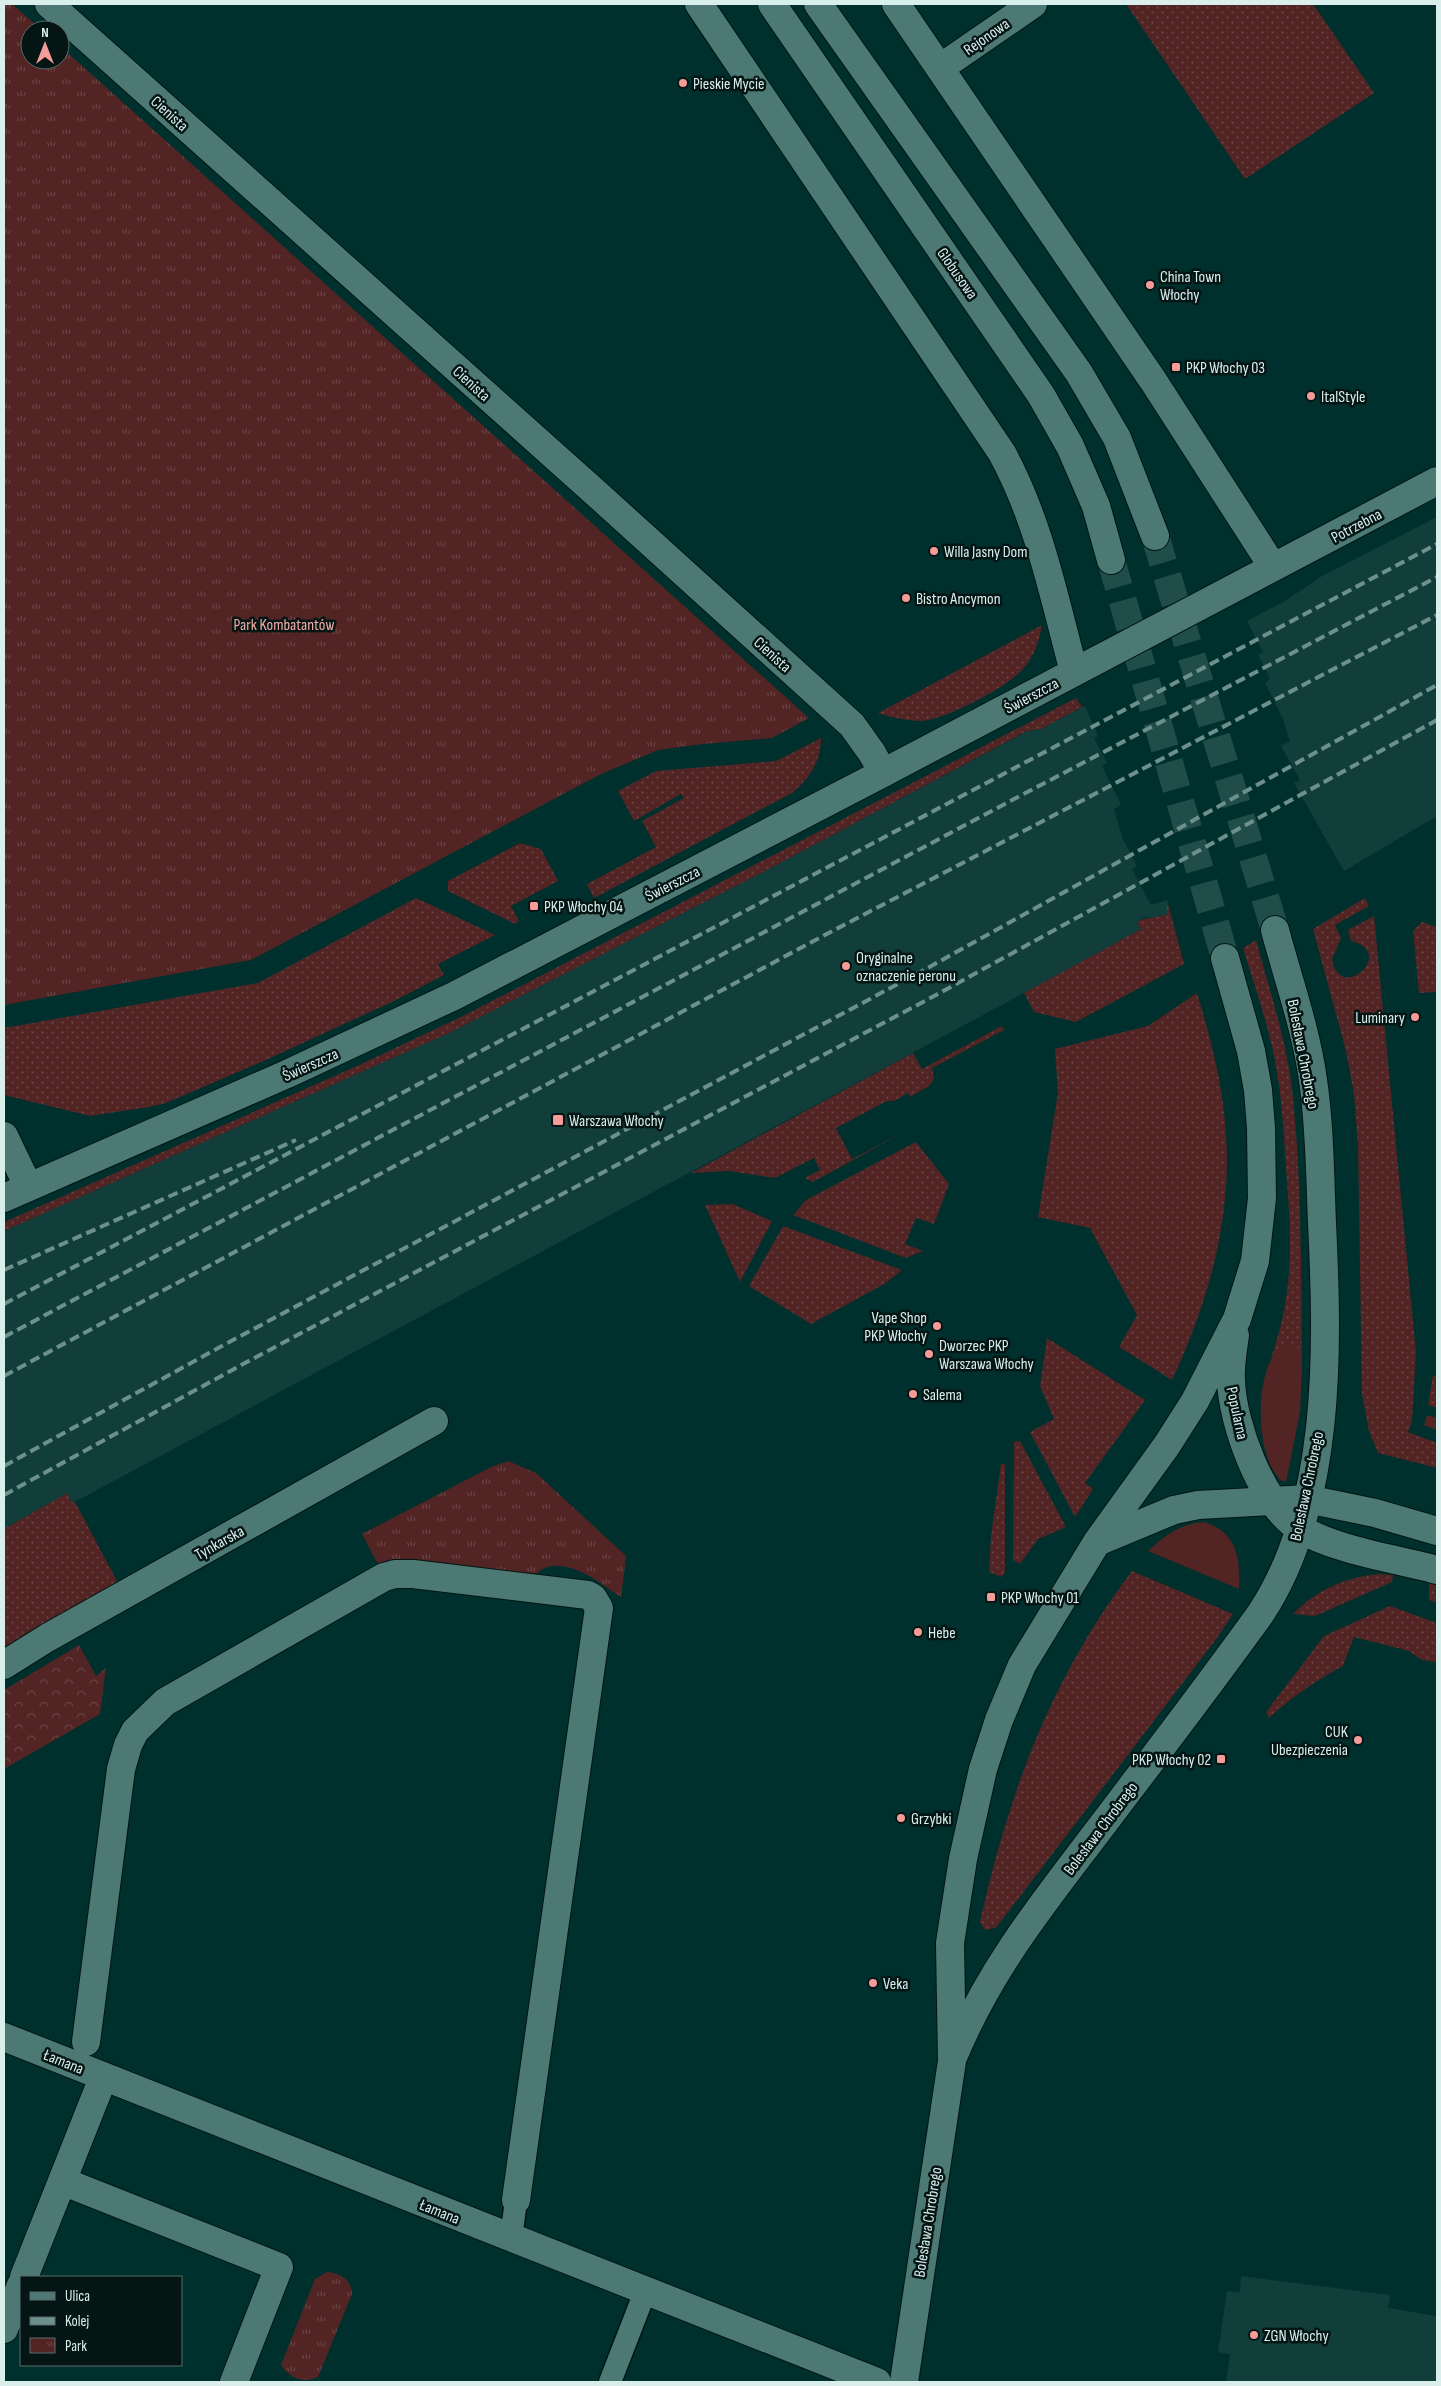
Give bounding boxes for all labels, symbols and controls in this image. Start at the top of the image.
street label: Rejonowa [960,15,1013,60]
north arrow [20,20,70,70]
text: N [41,24,49,41]
place label: Pieskie Mycie [693,75,764,94]
marker: Pieskie Mycie [677,77,689,89]
street label: Cienista [146,92,192,136]
street label: Globusowa [932,245,981,303]
place label: China Town Włochy [1160,268,1221,305]
marker: China Town Włochy [1144,279,1156,291]
place label: PKP Włochy 03 [1186,359,1265,378]
marker: PKP Włochy 03 [1170,361,1182,373]
street label: Cienista [448,362,494,406]
place label: ItalStyle [1321,388,1366,407]
marker: ItalStyle [1305,390,1317,402]
street label: Potrzebna [1328,505,1385,548]
place label: Willa Jasny Dom [944,543,1028,562]
marker: Willa Jasny Dom [928,545,940,557]
place label: Bistro Ancymon [916,590,1000,609]
marker: Bistro Ancymon [900,592,912,604]
park label: Park Kombatantów [234,616,334,635]
street label: Cienista [749,633,795,677]
street label: Świerszcza [1001,674,1062,719]
street label: Świerszcza [642,863,703,906]
place label: PKP Włochy 04 [544,898,623,917]
marker: PKP Włochy 04 [528,900,540,912]
place label: Oryginalne oznaczenie peronu [856,949,956,986]
marker: Oryginalne oznaczenie peronu [840,960,852,972]
street label: Bolesława Chrobrego [1283,998,1322,1111]
place label: Luminary [1355,1009,1405,1028]
marker: Luminary [1409,1011,1421,1023]
street label: Świerszcza [280,1045,341,1086]
place label: Warszawa Włochy [569,1112,664,1131]
marker: Warszawa Włochy [551,1113,565,1127]
place label: Vape Shop PKP Włochy [864,1309,927,1346]
marker: Vape Shop PKP Włochy [931,1320,943,1332]
place label: Dworzec PKP Warszawa Włochy [939,1337,1034,1374]
marker: Dworzec PKP Warszawa Włochy [923,1348,935,1360]
street label: Popularna [1222,1385,1251,1441]
place label: Salema [923,1386,962,1405]
marker: Salema [907,1388,919,1400]
street label: Bolesława Chrobrego [1287,1430,1328,1543]
street label: Tynkarska [192,1522,248,1565]
place label: PKP Włochy 01 [1001,1589,1079,1608]
marker: PKP Włochy 01 [985,1591,997,1603]
place label: Hebe [928,1624,956,1643]
marker: Hebe [912,1626,924,1638]
place label: CUK Ubezpieczenia [1271,1723,1349,1760]
marker: CUK Ubezpieczenia [1352,1734,1364,1746]
place label: PKP Włochy 02 [1132,1751,1211,1770]
marker: PKP Włochy 02 [1215,1753,1227,1765]
street label: Bolesława Chrobrego [1060,1779,1142,1879]
place label: Grzybki [911,1810,951,1829]
marker: Grzybki [895,1812,907,1824]
place label: Veka [883,1975,908,1994]
marker: Veka [867,1977,879,1989]
street label: Łamana [40,2045,86,2079]
street label: Bolesława Chrobrego [910,2166,947,2279]
street label: Łamana [416,2195,462,2229]
legend [20,2276,182,2366]
text: Ulica [65,2287,90,2306]
text: Kolej [65,2312,90,2331]
place label: ZGN Włochy [1264,2327,1329,2346]
marker: ZGN Włochy [1248,2329,1260,2341]
text: Park [65,2337,87,2356]

